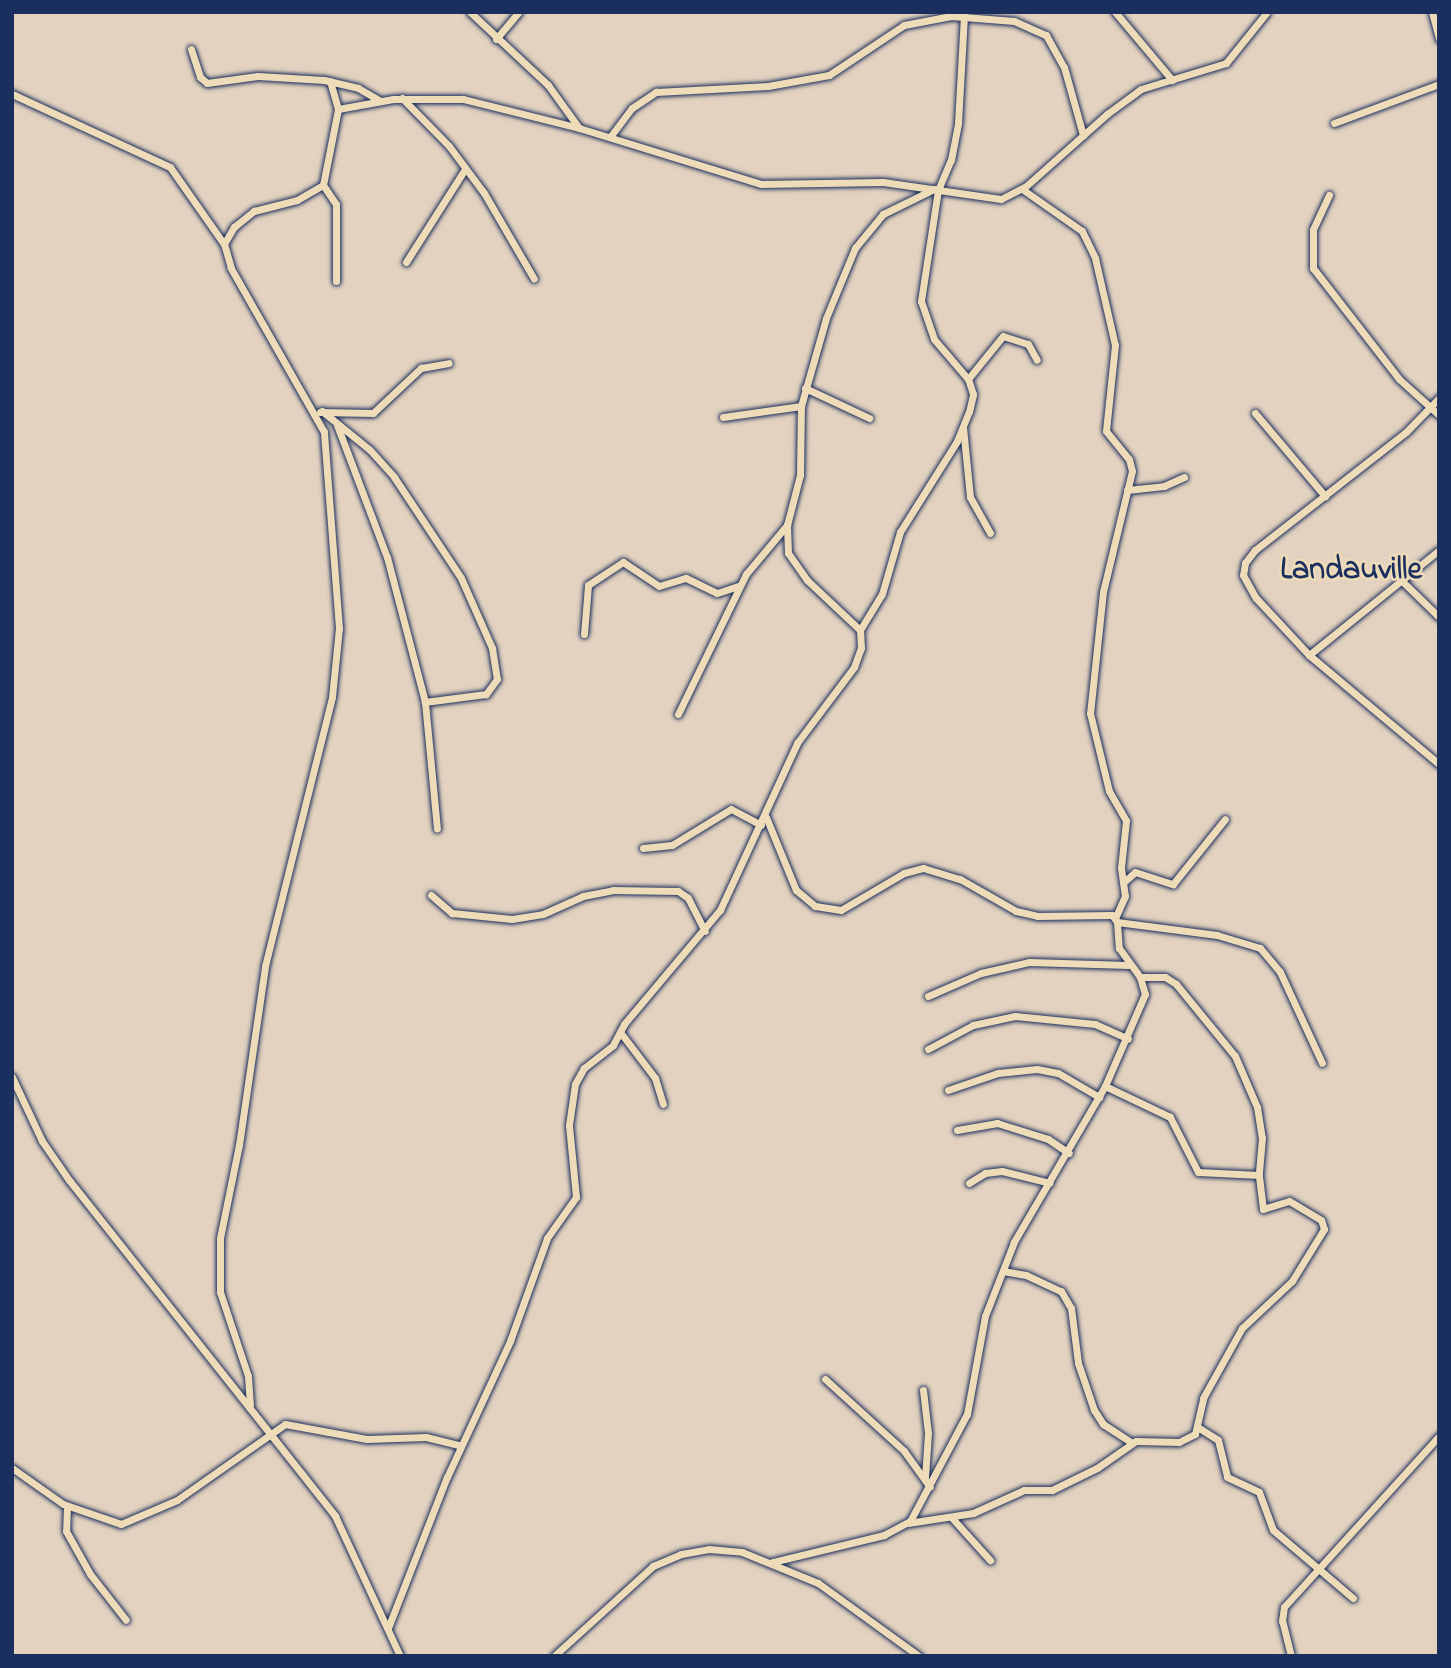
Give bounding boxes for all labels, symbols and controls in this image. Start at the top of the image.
district label: Landauville [1280,552,1422,590]

